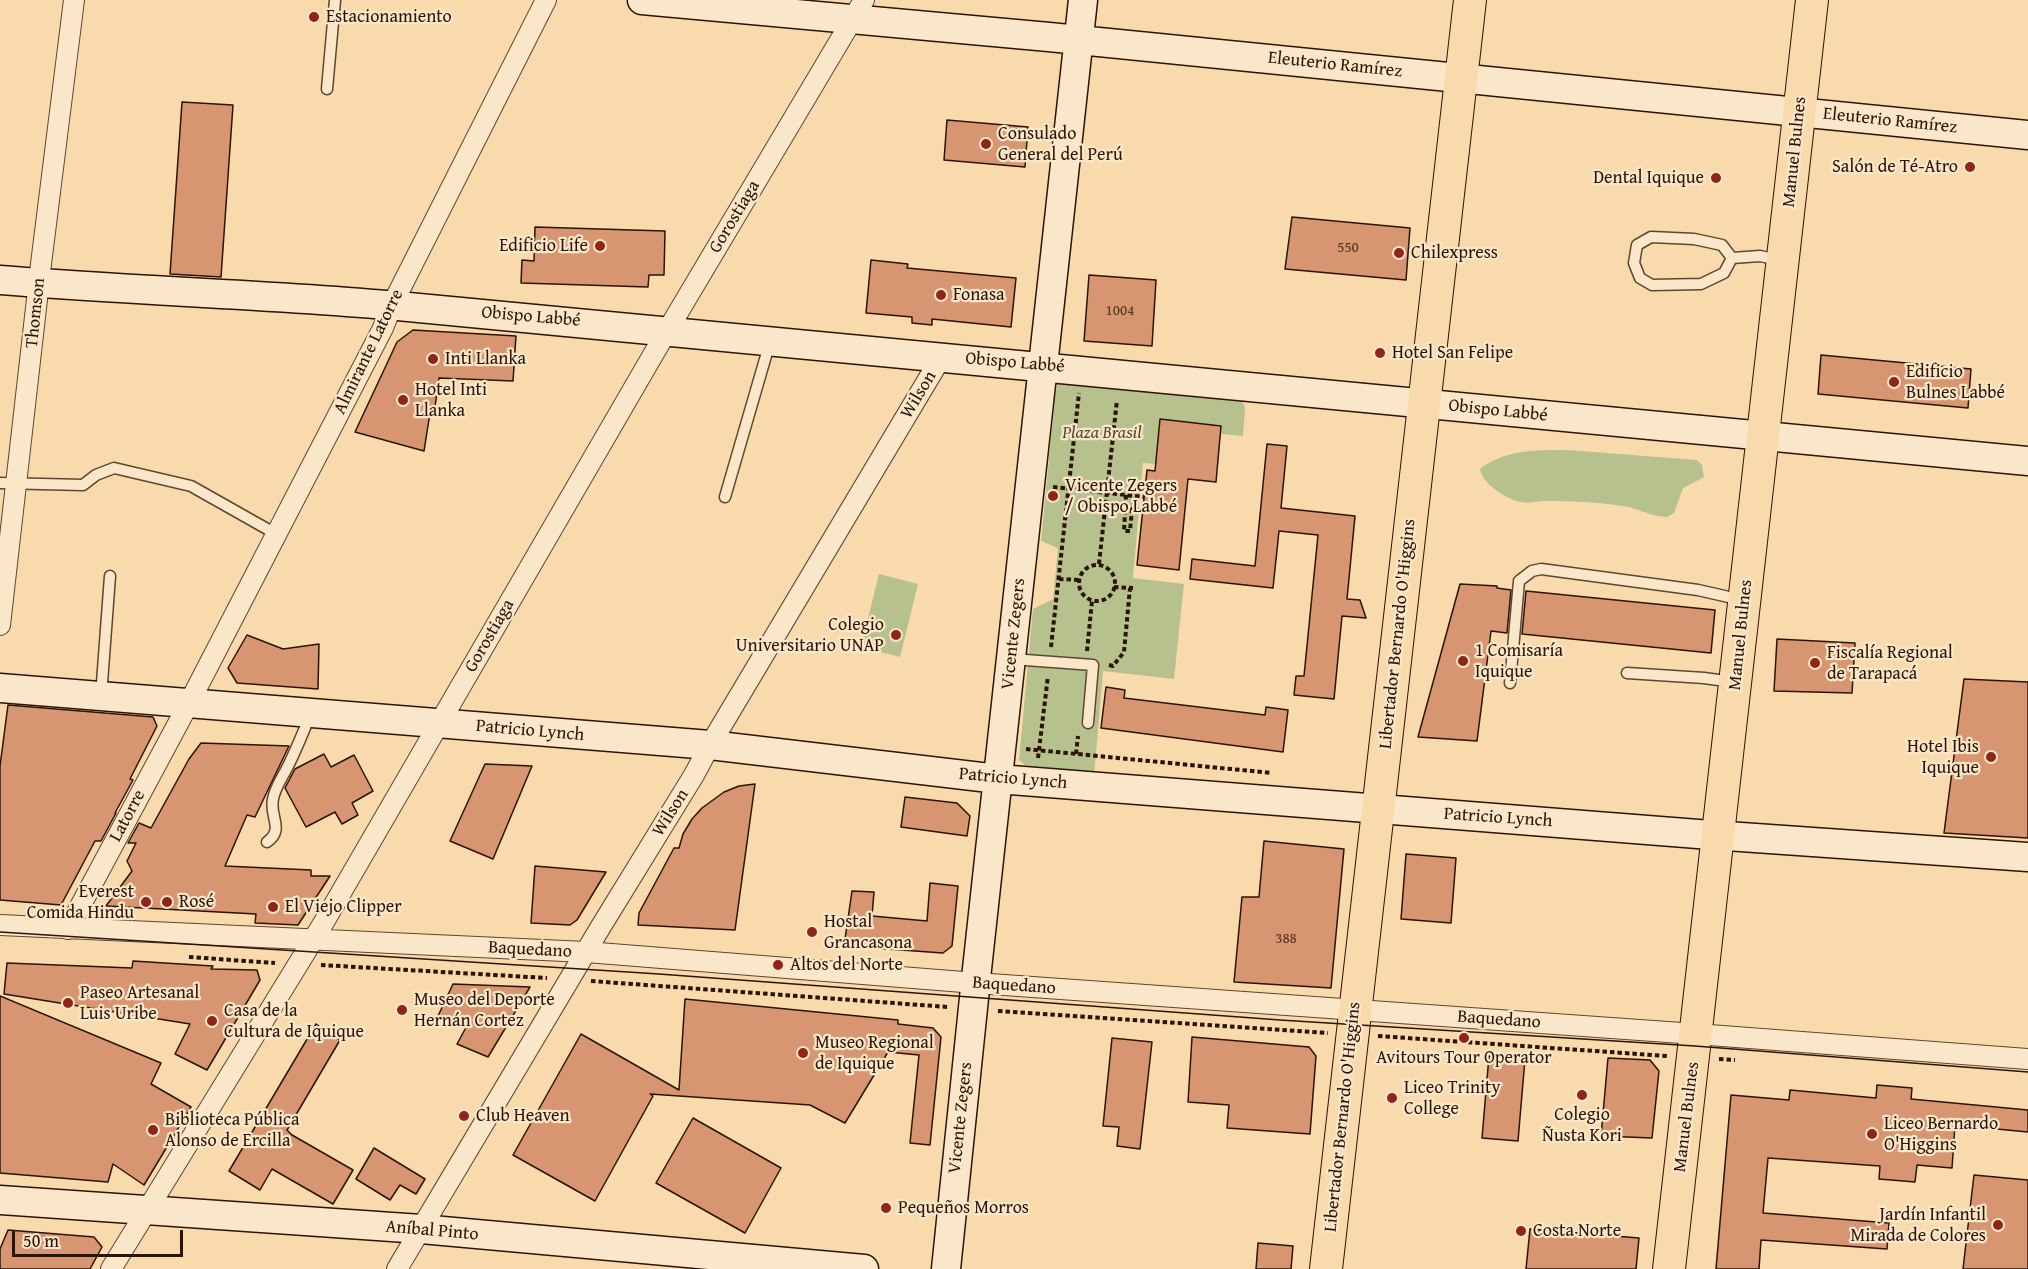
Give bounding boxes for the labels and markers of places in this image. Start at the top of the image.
place label: Estacionamiento [326,6,452,28]
marker: Estacionamiento [307,10,321,24]
place label: Consulado General del Perú [998,123,1123,166]
marker: Consulado General del Perú [979,137,993,151]
place label: Salón de Té-Atro [1832,156,1958,178]
marker: Salón de Té-Atro [1963,160,1977,174]
place label: Dental Iquique [1593,167,1704,189]
marker: Dental Iquique [1709,171,1723,185]
place label: Edificio Life [499,235,588,257]
marker: Edificio Life [593,239,607,253]
place label: Chilexpress [1411,242,1498,264]
marker: Chilexpress [1392,246,1406,260]
place label: Fonasa [953,284,1005,306]
marker: Fonasa [934,288,948,302]
place label: Hotel San Felipe [1392,342,1513,364]
marker: Hotel San Felipe [1373,346,1387,360]
place label: Inti Llanka [445,348,526,370]
marker: Inti Llanka [426,352,440,366]
place label: Edificio Bulnes Labbé [1906,361,2005,404]
marker: Edificio Bulnes Labbé [1887,375,1901,389]
place label: Hotel Inti Llanka [415,379,487,422]
marker: Hotel Inti Llanka [396,393,410,407]
place label: Vicente Zegers / Obispo Labbé [1065,475,1177,518]
marker: Vicente Zegers / Obispo Labbé [1046,489,1060,503]
place label: Colegio Universitario UNAP [736,614,884,656]
marker: Colegio Universitario UNAP [889,628,903,642]
place label: 1 Comisaría Iquique [1475,640,1563,682]
place label: Fiscalía Regional de Tarapacá [1827,642,1953,684]
marker: 1 Comisaría Iquique [1456,654,1470,668]
marker: Fiscalía Regional de Tarapacá [1808,656,1822,670]
place label: Hotel Ibis Iquique [1907,736,1979,778]
marker: Hotel Ibis Iquique [1984,750,1998,764]
place label: Everest Comida Hindu [27,881,134,924]
place label: Rosé [179,891,214,913]
marker: Everest Comida Hindu [139,895,153,909]
marker: Rosé [160,895,174,909]
place label: El Viejo Clipper [285,896,402,918]
marker: El Viejo Clipper [266,900,280,914]
place label: Hostal Grancasona [824,911,912,954]
marker: Hostal Grancasona [805,925,819,939]
place label: Altos del Norte [790,954,903,976]
marker: Altos del Norte [771,958,785,972]
place label: Paseo Artesanal Luis Uribe [80,982,199,1024]
place label: Museo del Deporte Hernán Cortez [414,989,555,1032]
marker: Paseo Artesanal Luis Uribe [61,996,75,1010]
place label: Casa de la Cultura de Iquique [224,1000,364,1042]
marker: Museo del Deporte Hernán Cortez [395,1003,409,1017]
marker: Casa de la Cultura de Iquique [205,1014,219,1028]
marker: Avitours Tour Operator [1457,1031,1471,1045]
place label: Museo Regional de Iquique [815,1032,934,1074]
marker: Museo Regional de Iquique [796,1046,810,1060]
place label: Avitours Tour Operator [1376,1047,1552,1069]
place label: Liceo Trinity College [1404,1077,1500,1120]
marker: Colegio Ñusta Kori [1575,1088,1589,1102]
marker: Liceo Trinity College [1385,1091,1399,1105]
place label: Colegio Ñusta Kori [1542,1104,1622,1146]
place label: Club Heaven [476,1105,570,1127]
place label: Biblioteca Pública Alonso de Ercilla [165,1109,299,1152]
marker: Club Heaven [457,1109,471,1123]
place label: Liceo Bernardo O'Higgins [1884,1113,1998,1156]
marker: Biblioteca Pública Alonso de Ercilla [146,1123,160,1137]
marker: Liceo Bernardo O'Higgins [1865,1127,1879,1141]
place label: Pequeños Morros [898,1197,1029,1219]
marker: Pequeños Morros [879,1201,893,1215]
place label: Jardín Infantil Mirada de Colores [1850,1204,1986,1246]
marker: Jardín Infantil Mirada de Colores [1991,1218,2005,1232]
place label: Costa Norte [1533,1220,1621,1242]
marker: Costa Norte [1514,1224,1528,1238]

